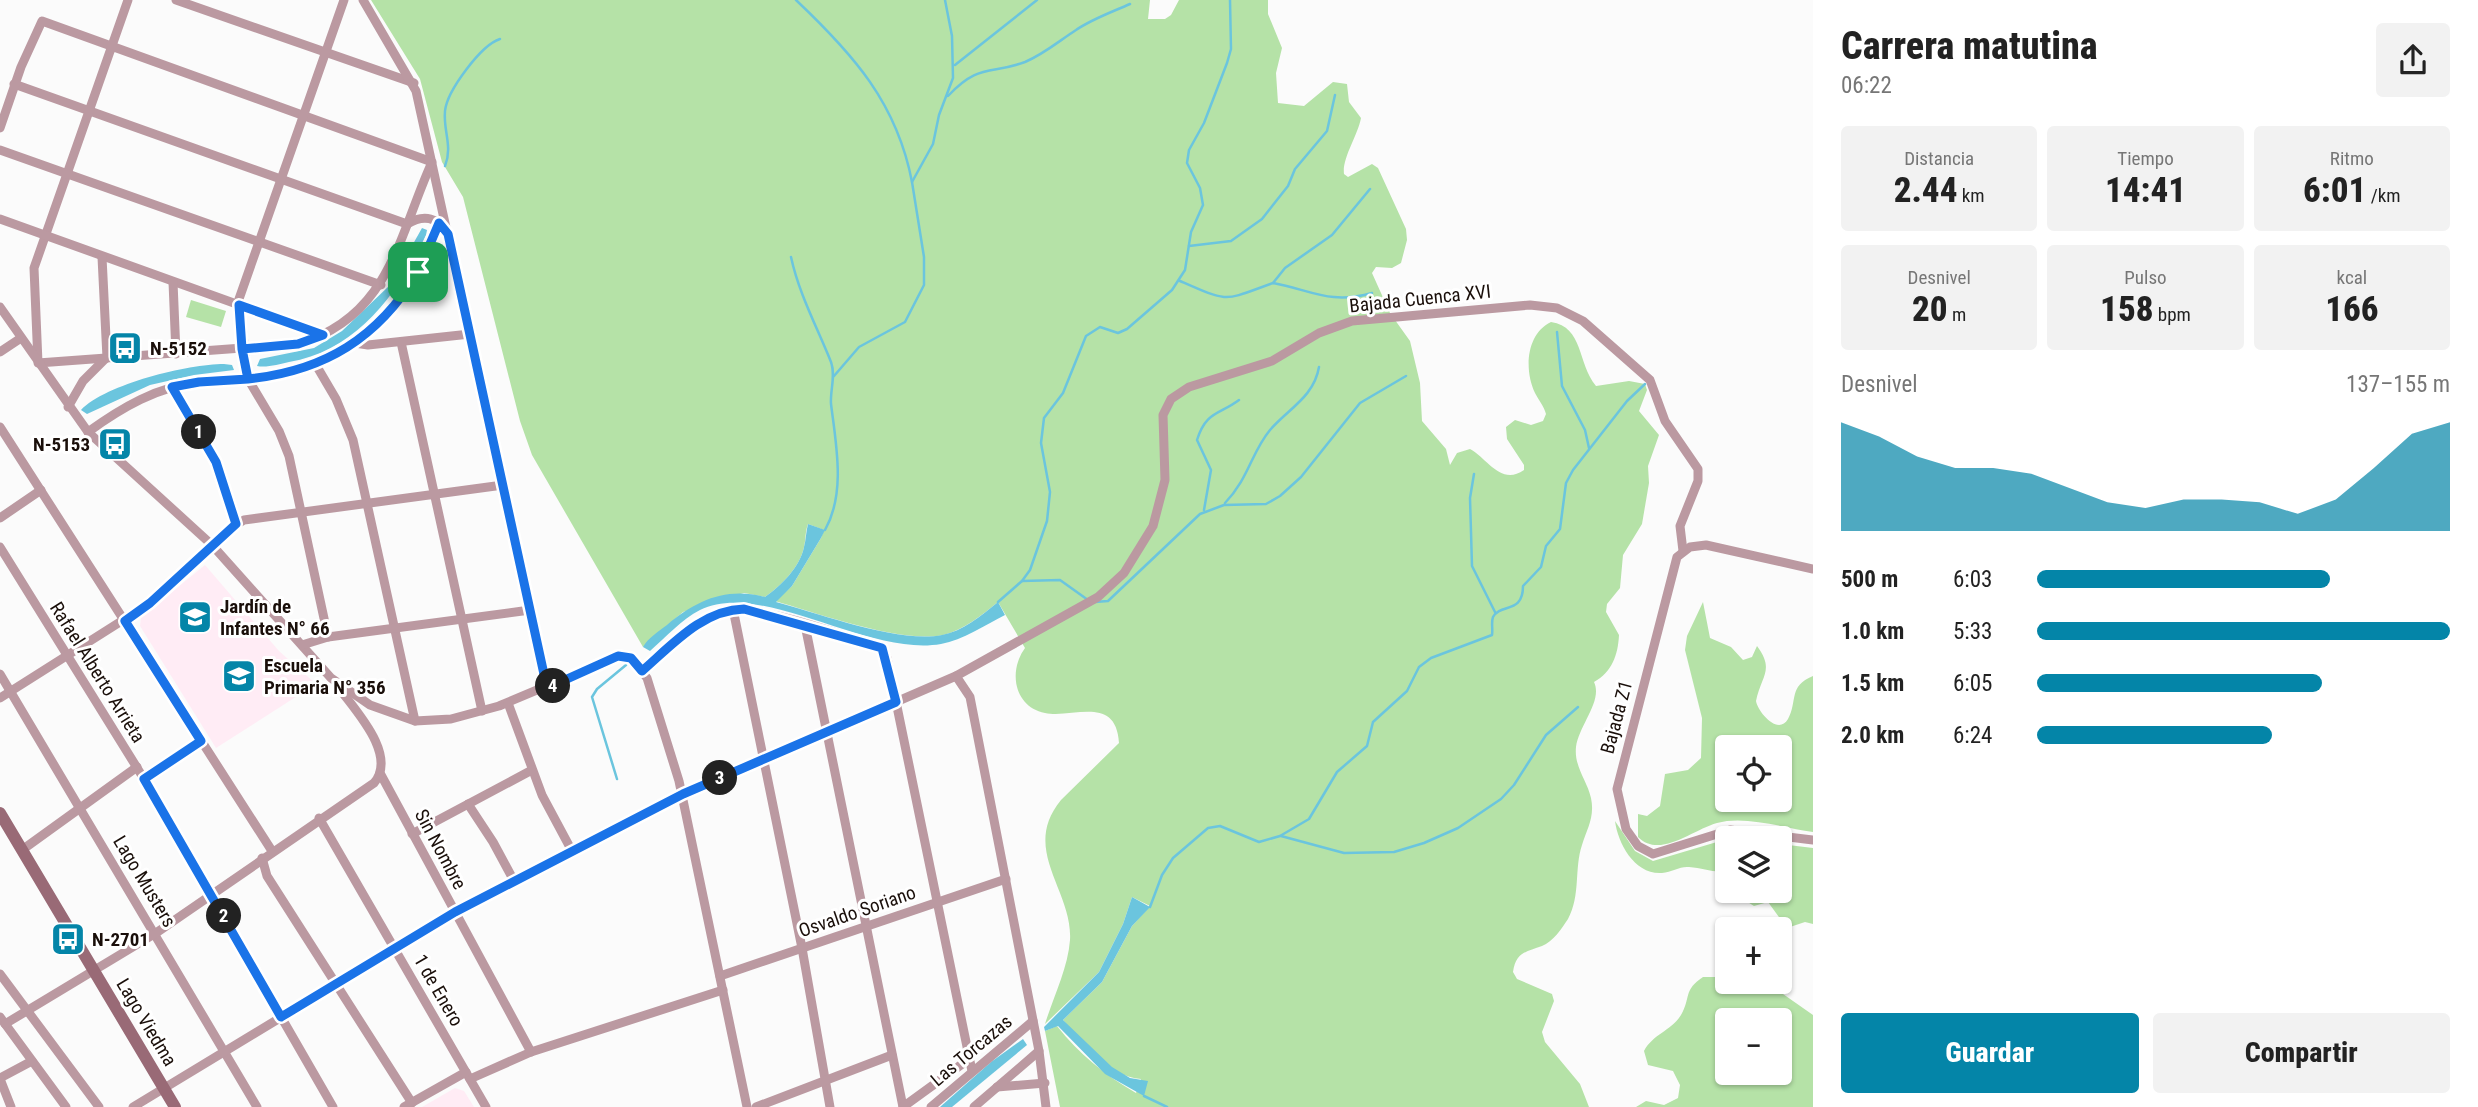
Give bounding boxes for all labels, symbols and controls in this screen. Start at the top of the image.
button: share [2376,23,2450,97]
text: Carrera matutina [1841,24,2098,68]
text: 06:22 [1841,72,1892,99]
text: Distancia [1904,147,1974,170]
text: Tiempo [2117,147,2174,170]
text: Ritmo [2330,147,2374,170]
text: 2.44 [1894,170,1957,211]
text: 14:41 [2105,170,2186,211]
text: 6:01 [2303,170,2366,211]
text: km [1957,184,1985,207]
text: /km [2366,184,2401,207]
pin [388,242,448,302]
icon: arrive [399,253,437,291]
text: Desnivel [1908,266,1971,289]
text: Pulso [2124,266,2167,289]
text: kcal [2337,266,2367,289]
street label: Bajada Cuenca XVI [1348,280,1492,317]
text: 20 [1912,289,1948,330]
text: 158 [2100,289,2153,330]
text: 166 [2325,289,2379,330]
text: m [1948,303,1966,326]
text: bpm [2153,303,2191,326]
bus stop icon: N-5152 [106,329,144,367]
place label: N-5152 [150,337,207,360]
text: Desnivel [1841,371,1918,398]
text: 137–155 m [2346,371,2450,398]
pin: 1 [182,414,216,450]
text: 1 [194,420,203,443]
bus stop icon: N-5153 [96,425,134,463]
place label: N-5153 [33,433,90,456]
text: 500 m [1841,566,1898,593]
text: 6:03 [1953,566,1992,593]
place label: Jardín de Infantes N° 66 [220,595,330,640]
street label: Rafael Alberto Arrieta [45,598,150,747]
school or university icon: Jardín de Infantes N° 66 [176,598,214,636]
text: 1.0 km [1841,618,1904,645]
text: 5:33 [1953,618,1992,645]
place label: Escuela Primaria N° 356 [264,654,386,699]
school or university icon: Escuela Primaria N° 356 [220,657,258,695]
pin: 4 [536,668,570,704]
text: 1.5 km [1841,670,1904,697]
text: 6:05 [1953,670,1992,697]
text: 4 [548,674,557,697]
street label: Bajada Z1 [1596,678,1637,756]
text: 2.0 km [1841,722,1904,749]
text: 6:24 [1953,722,1992,749]
map controls [1715,735,1792,1085]
button: locate [1715,735,1792,812]
pin: 3 [702,760,738,796]
text: 3 [715,766,724,789]
street label: Sin Nombre [410,805,471,893]
button: layers [1715,826,1792,903]
street label: Lago Musters [108,831,181,931]
street label: Osvaldo Soriano [796,881,919,942]
pin: 2 [206,898,242,934]
text: 2 [219,904,228,927]
button: + [1715,917,1792,994]
bus stop icon: N-2701 [49,920,87,958]
place label: N-2701 [92,928,149,951]
street label: 1 de Enero [409,950,468,1030]
street label: Lago Viedma [111,974,182,1070]
button: − [1715,1008,1792,1085]
street label: Las Torcazas [926,1010,1017,1091]
button: Guardar [1841,1013,2139,1093]
button: Compartir [2153,1013,2450,1093]

